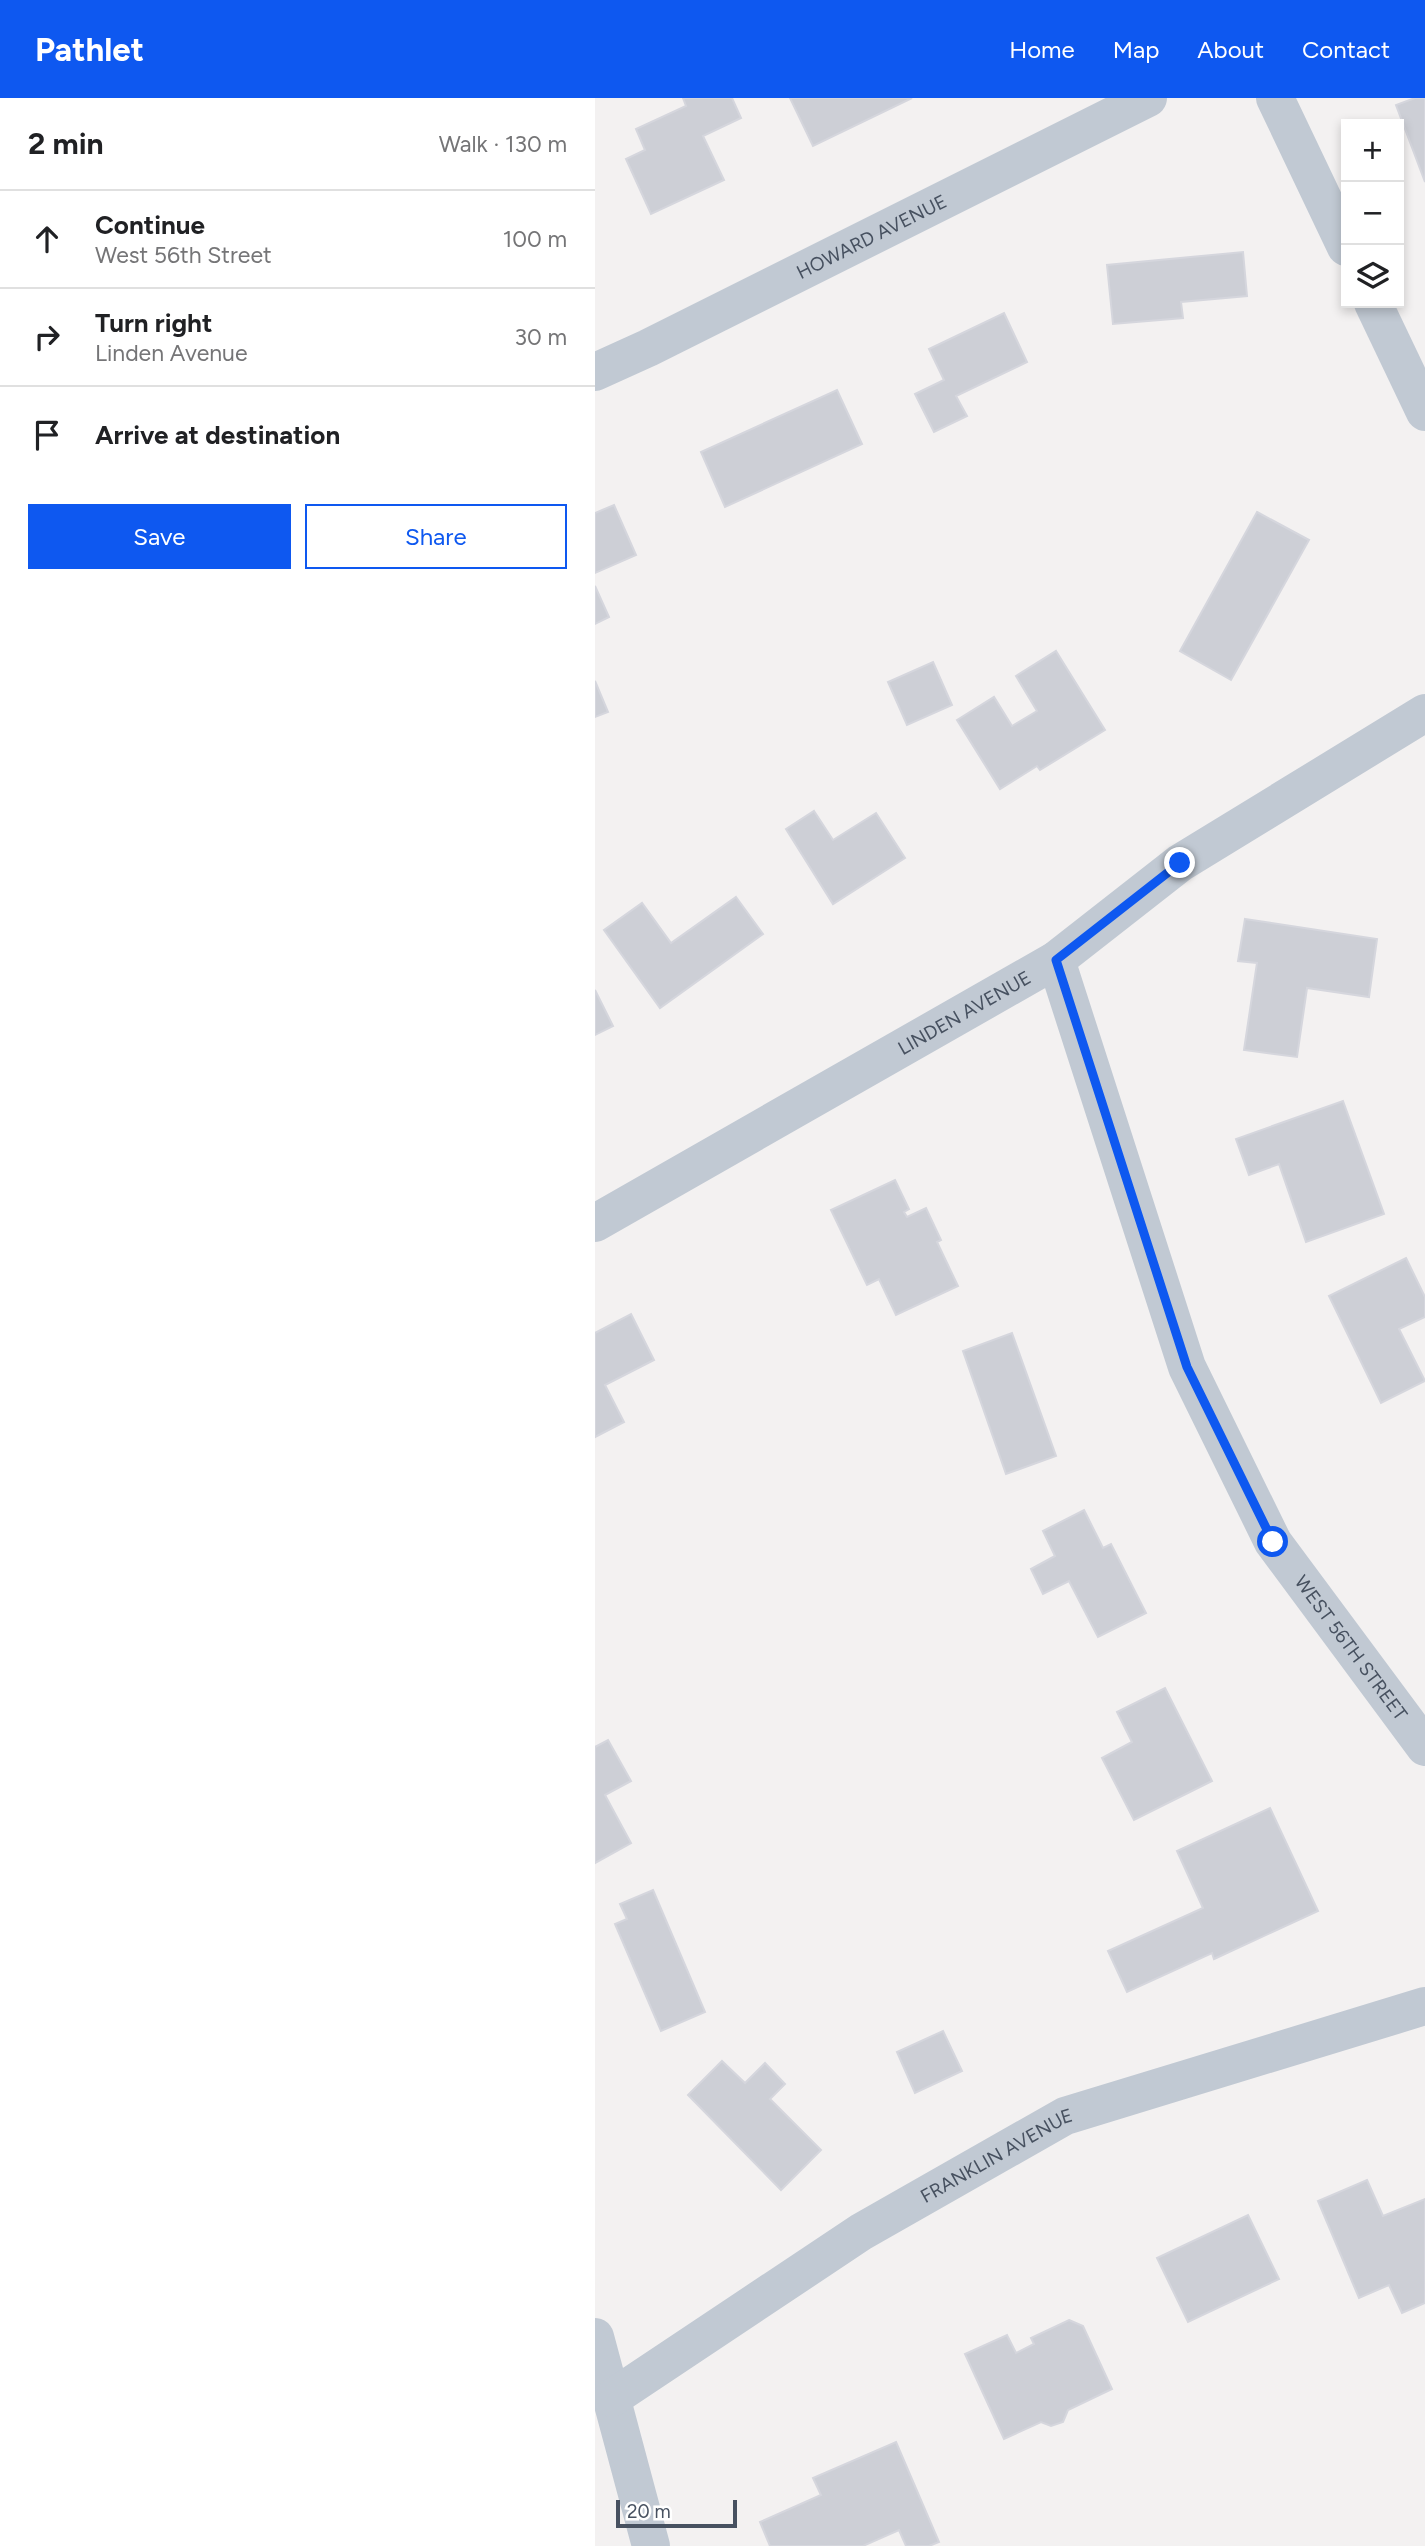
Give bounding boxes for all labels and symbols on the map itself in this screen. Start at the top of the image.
street label: HOWARD AVENUE [793,190,951,284]
route end [1164,847,1195,878]
street label: LINDEN AVENUE [894,966,1035,1060]
route start [1257,1526,1288,1557]
street label: WEST 56TH STREET [1290,1571,1412,1725]
street label: FRANKLIN AVENUE [916,2103,1075,2208]
scale bar [616,2497,737,2529]

